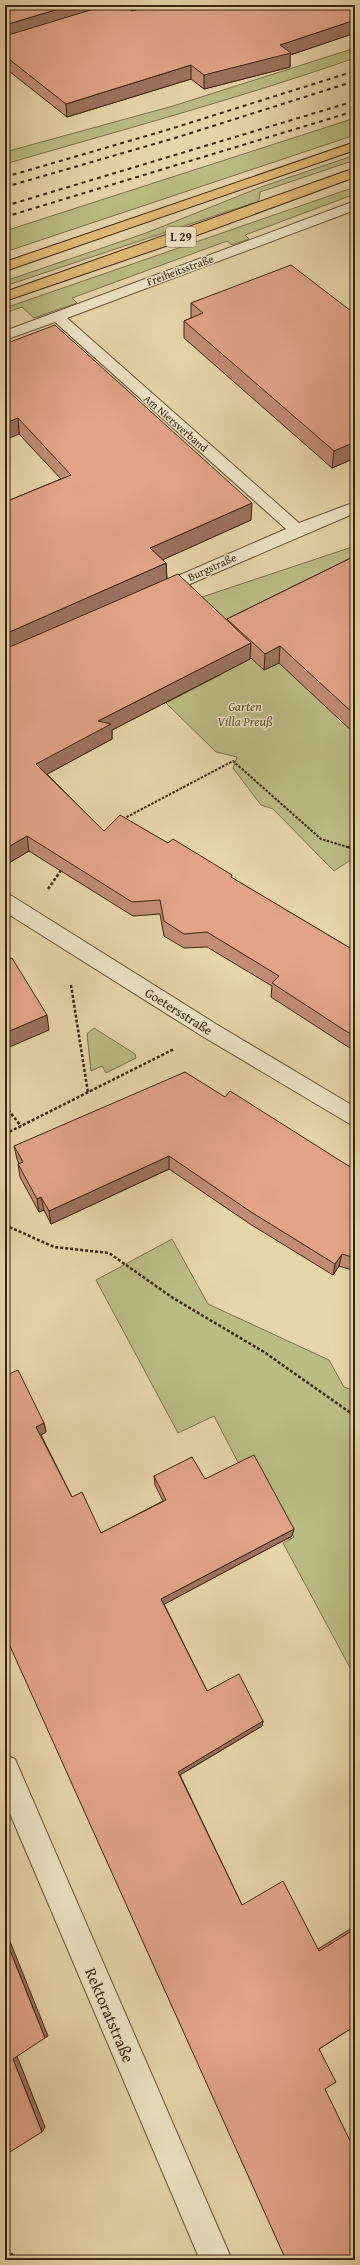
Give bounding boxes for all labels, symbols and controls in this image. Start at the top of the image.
road number: L 29 [166,227,196,247]
street label: Freiheitsstraße [144,250,216,290]
street label: Am Niersverband [140,391,212,455]
street label: Burgstraße [185,549,239,585]
park label: Garten Villa Preuß [217,697,273,731]
street label: Goetersstraße [141,983,216,1040]
street label: Rektoratstraße [79,1964,141,2066]

